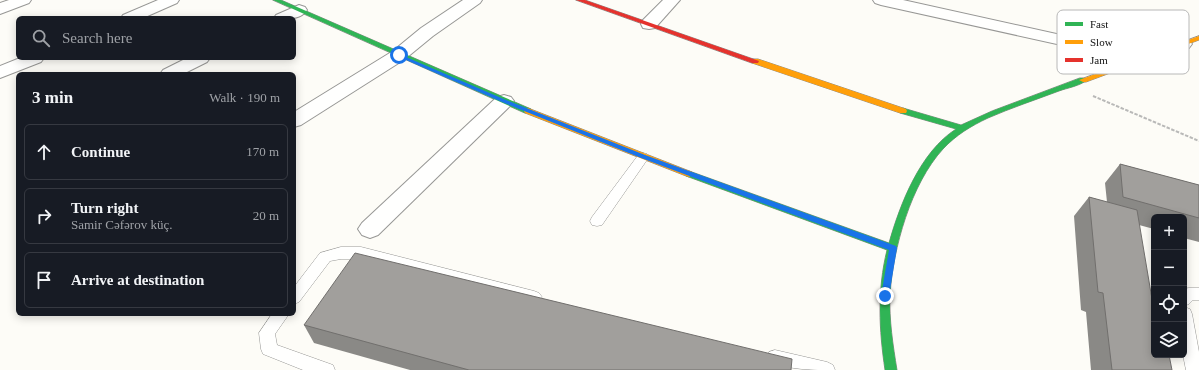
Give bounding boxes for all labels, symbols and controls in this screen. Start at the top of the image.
legend [1057,10,1189,74]
search box [16,16,296,60]
text: Fast [1090,18,1108,30]
icon: search [30,27,52,49]
text: Search here [62,30,132,46]
text: Slow [1090,36,1113,48]
route start [390,46,408,64]
text: Jam [1090,54,1108,66]
text: 3 min [32,88,73,107]
text: Walk · 190 m [209,90,280,105]
icon: ahead [33,141,55,163]
text: Continue [71,144,130,160]
text: 170 m [246,144,279,159]
text: Turn right [71,200,138,216]
icon: right [33,205,55,227]
text: 20 m [253,208,279,223]
map controls [1151,214,1187,358]
button: + [1151,214,1187,250]
text: Samir Cəfərov küç. [71,217,172,232]
button: − [1151,250,1187,286]
icon: arrive [33,269,55,291]
text: Arrive at destination [71,272,204,288]
button: locate [1151,286,1187,322]
route end [876,287,894,305]
button: layers [1151,322,1187,358]

